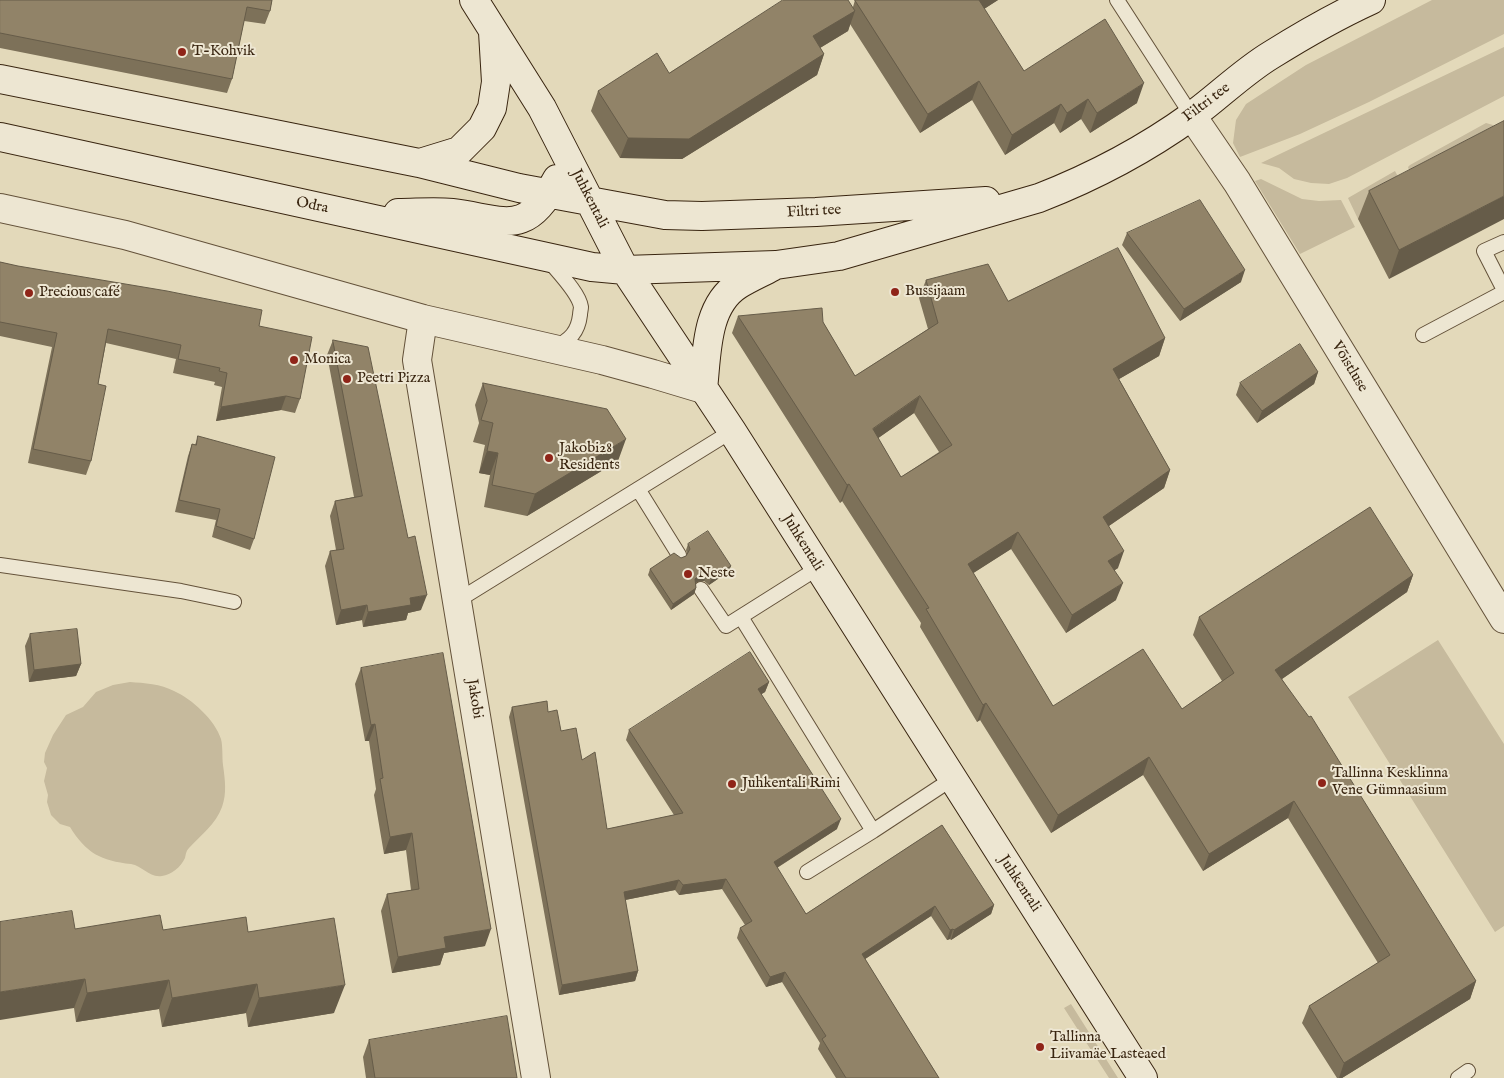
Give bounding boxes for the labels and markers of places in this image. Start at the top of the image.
place label: T-Kohvik [192,43,255,61]
marker: T-Kohvik [176,46,188,58]
place label: Bussijaam [905,283,965,301]
place label: Precious café [39,284,120,302]
marker: Bussijaam [889,286,901,298]
marker: Precious café [23,287,35,299]
place label: Monica [304,351,351,369]
marker: Monica [288,354,300,366]
place label: Peetri Pizza [357,370,430,388]
marker: Peetri Pizza [341,373,353,385]
place label: Jakobi28 Residents [559,440,620,475]
marker: Jakobi28 Residents [543,452,555,464]
place label: Neste [698,565,735,583]
marker: Neste [682,568,694,580]
place label: Tallinna Kesklinna Vene Gümnaasium [1332,765,1448,800]
place label: Juhkentali Rimi [742,775,840,793]
marker: Tallinna Kesklinna Vene Gümnaasium [1316,777,1328,789]
marker: Juhkentali Rimi [726,778,738,790]
place label: Tallinna Liivamäe Lasteaed [1050,1029,1166,1064]
marker: Tallinna Liivamäe Lasteaed [1034,1041,1046,1053]

